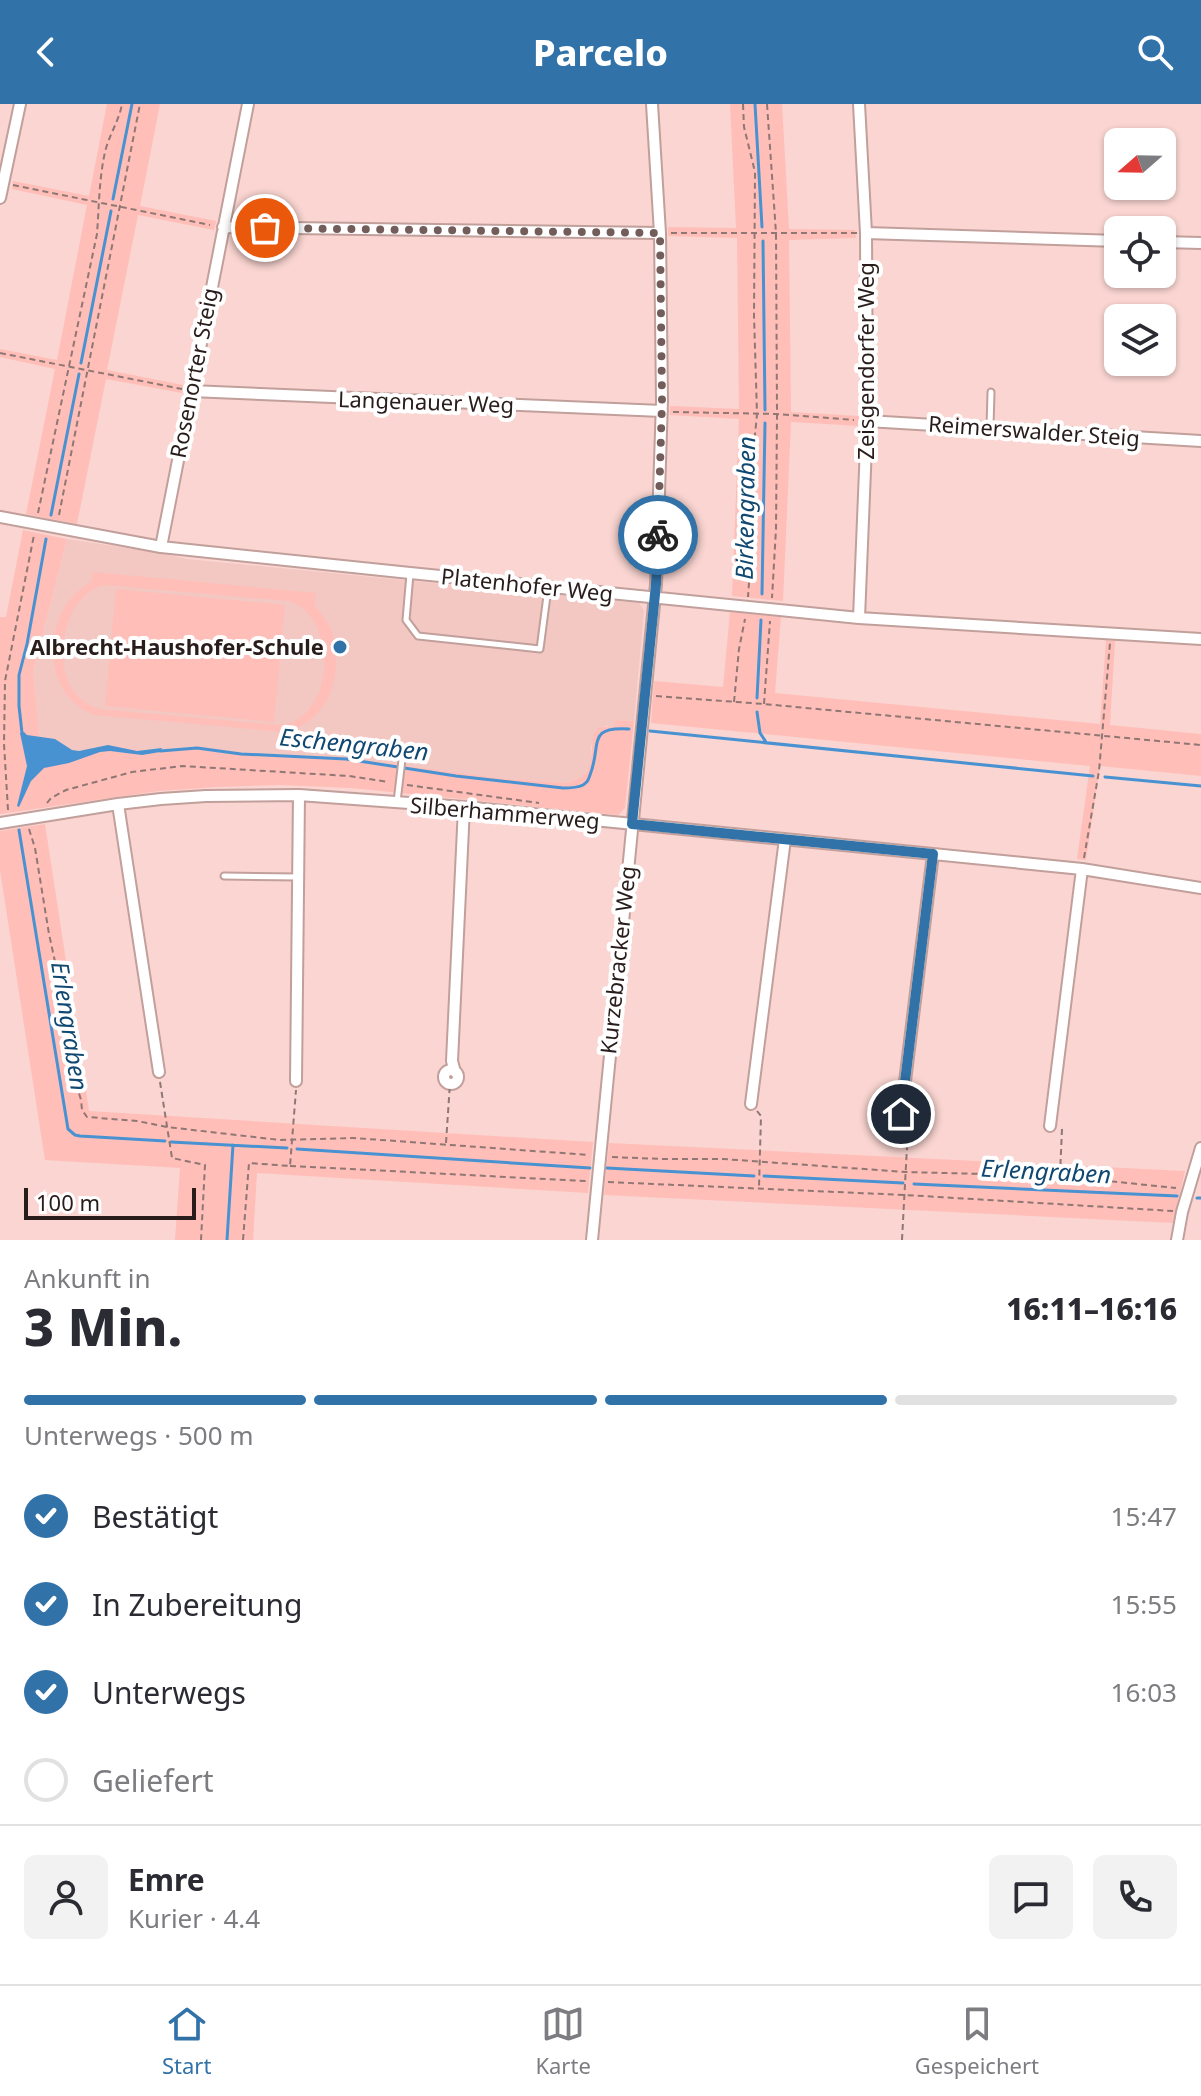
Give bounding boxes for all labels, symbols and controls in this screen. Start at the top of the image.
text: Parcelo [533,28,668,77]
icon: back [24,30,68,74]
icon: search [1133,30,1177,74]
north arrow [1104,128,1176,200]
map controls [1104,128,1176,376]
pin [231,194,299,262]
icon: bag [243,206,287,250]
button: locate [1104,216,1176,288]
street label: Zeisgendorfer Weg [850,262,880,460]
street label: Rosenorter Steig [162,285,224,460]
button: layers [1104,304,1176,376]
street label: Langenauer Weg [338,383,515,419]
street label: Reimerswalder Steig [927,408,1141,452]
water label: Birkengraben [727,436,762,580]
courier [618,495,698,575]
icon: bike [636,513,680,557]
street label: Platenhofer Weg [440,560,615,608]
place label: Albrecht-Haushofer-Schule [30,631,324,661]
marker: Albrecht-Haushofer-Schule [331,638,349,656]
water label: Eschengraben [278,719,430,768]
street label: Silberhammerweg [409,789,601,835]
street label: Kurzebracker Weg [592,864,642,1055]
water label: Erlengraben [44,959,97,1093]
pin [867,1080,935,1148]
icon: home [879,1092,923,1136]
water label: Erlengraben [980,1151,1112,1190]
scale bar [24,1184,196,1220]
text: 100 m [36,1187,100,1217]
text: Ankunft in [24,1260,151,1296]
text: 16:11–16:16 [1006,1288,1177,1329]
text: 3 Min. [24,1290,182,1361]
text: Unterwegs · 500 m [24,1417,254,1453]
icon: check [24,1494,68,1538]
text: Bestätigt [92,1496,218,1537]
text: 15:47 [1111,1498,1177,1534]
icon: check [24,1582,68,1626]
text: In Zubereitung [92,1584,302,1625]
text: 15:55 [1111,1586,1177,1622]
icon: check [24,1670,68,1714]
text: Unterwegs [92,1672,246,1713]
text: 16:03 [1111,1674,1177,1710]
text: Geliefert [92,1760,214,1801]
button: person [24,1855,108,1939]
button: chat [989,1855,1073,1939]
button: phone [1093,1855,1177,1939]
text: Emre [128,1859,205,1900]
text: Kurier · 4.4 [128,1900,260,1936]
tab: Start [162,2002,211,2080]
tab: Karte [535,2002,591,2080]
tab: Gespeichert [915,2002,1039,2080]

